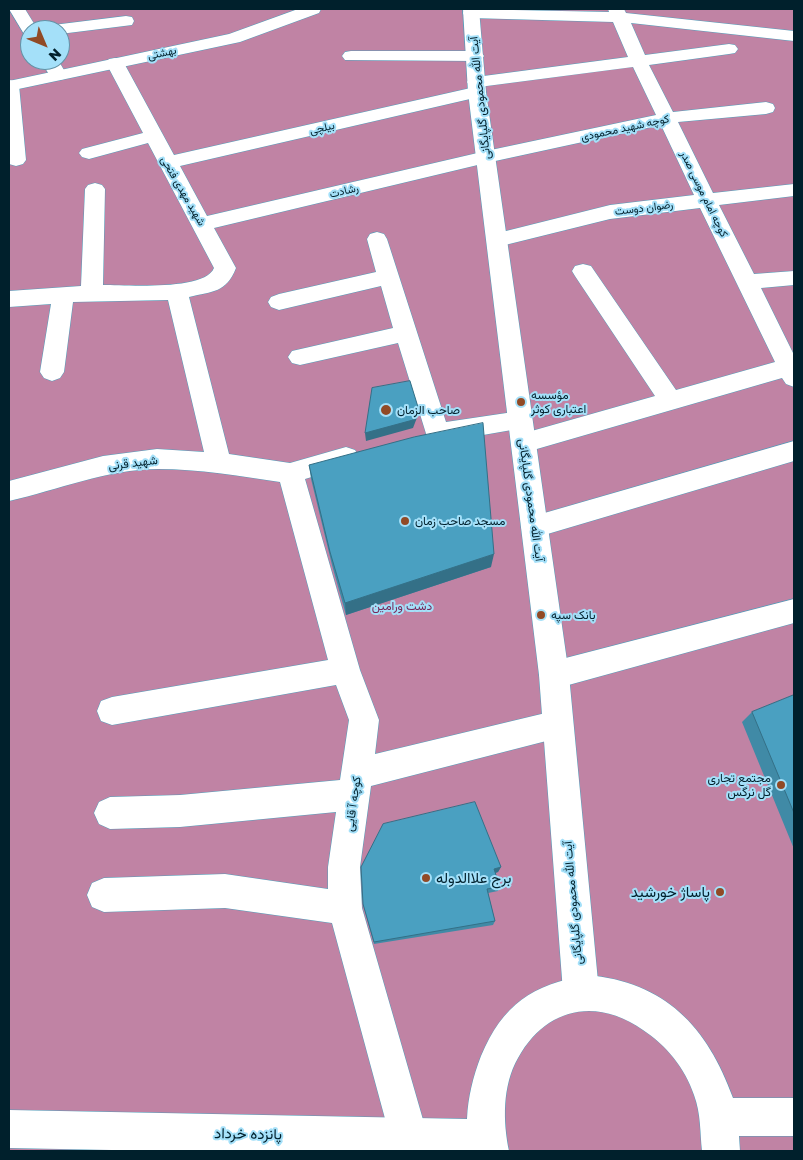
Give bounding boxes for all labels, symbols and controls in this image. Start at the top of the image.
north arrow [20,20,70,70]
street label: آیت الله محمودی گلپایگانی [466,36,494,160]
street label: بهشتی [146,44,178,62]
text: N [45,45,65,65]
street label: کوچه شهید محمودی [580,112,670,144]
street label: بیلچی [308,119,336,137]
street label: کوچه امام موسی صدر [677,149,731,239]
street label: شهید مهدی فتحی [158,154,208,228]
street label: رشادت [328,181,360,201]
street label: رضوان دوست [614,198,674,218]
place label: مؤسسه اعتباری کوثر [531,388,586,416]
marker: مؤسسه اعتباری کوثر [515,396,527,408]
marker: صاحب الزمان [379,403,393,417]
place label: صاحب الزمان [397,403,460,417]
street label: آیت الله محمودی گلپایگانی [515,438,547,562]
street label: شهید قرنی [107,453,159,473]
place label: مسجد صاحب زمان [415,514,505,528]
marker: مسجد صاحب زمان [399,515,411,527]
park label: دشت ورامین [372,599,432,613]
place label: بانک سپه [551,608,595,622]
marker: بانک سپه [535,609,547,621]
place label: مجتمع تجاری گل نرگس [707,771,771,799]
street label: کوچه آ قایی [342,776,364,832]
marker: مجتمع تجاری گل نرگس [775,779,787,791]
street label: آیت الله محمودی گلپایگانی [560,841,586,965]
place label: برج علاالدوله [436,869,511,887]
marker: برج علاالدوله [420,872,432,884]
place label: پاساژ خورشید [631,883,710,901]
marker: پاساژ خورشید [714,886,726,898]
street label: پانزده خرداد [214,1124,282,1144]

